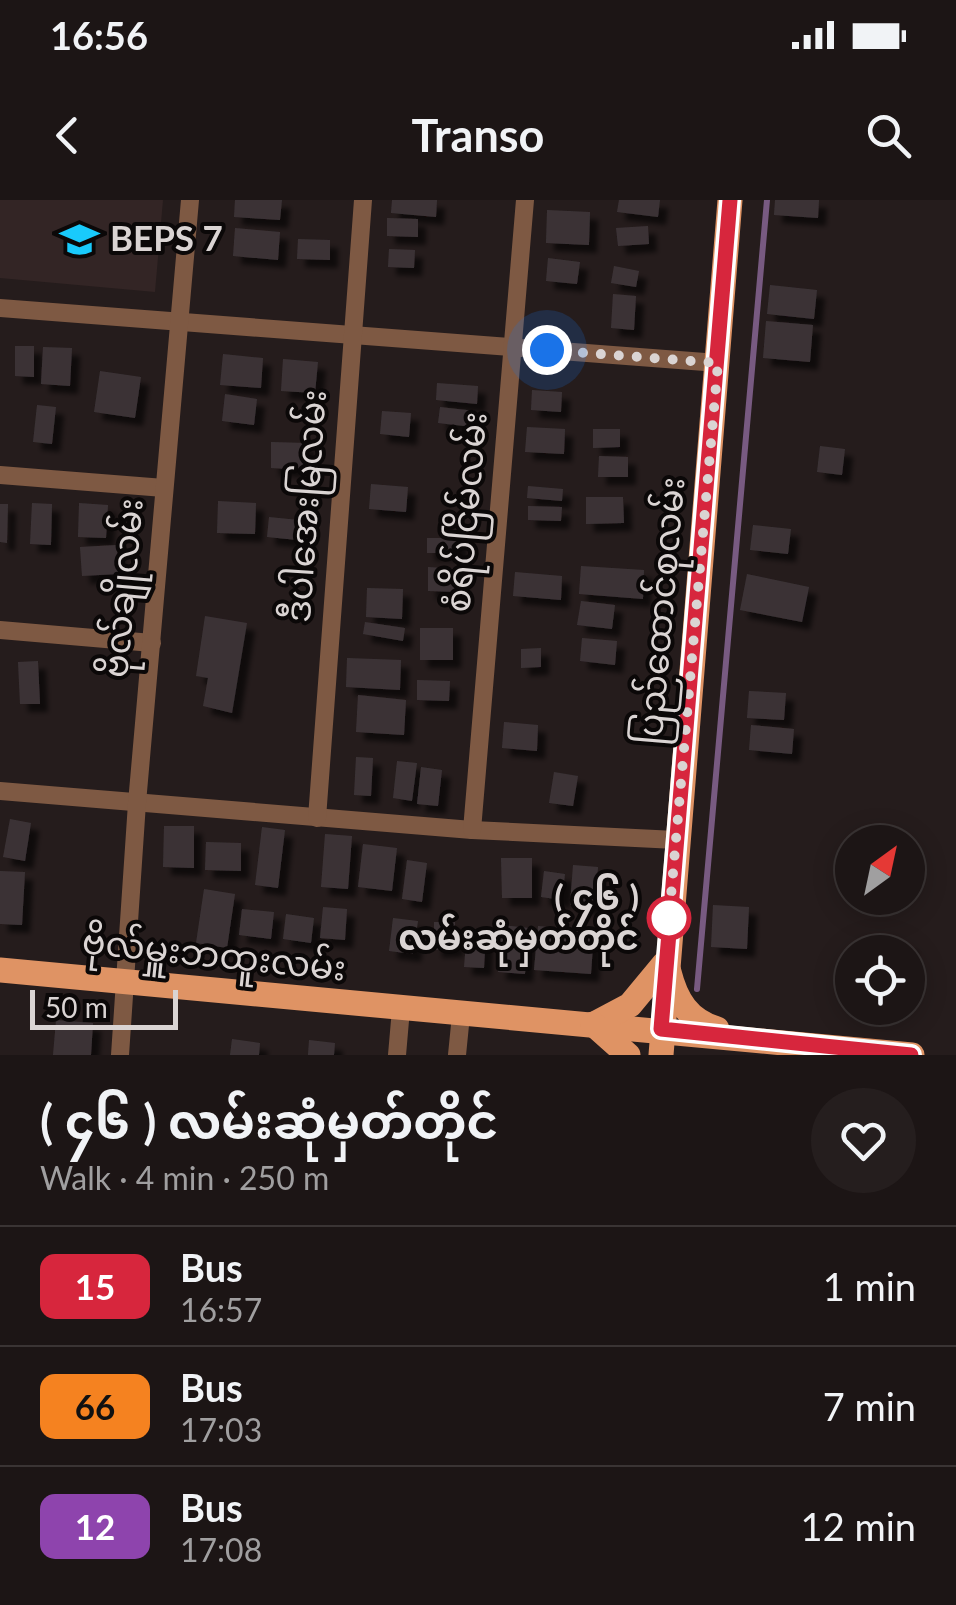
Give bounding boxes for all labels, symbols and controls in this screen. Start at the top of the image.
text: 16:56 [50,12,148,58]
icon: back [40,108,95,163]
text: Transo [412,108,544,162]
icon: search [861,108,916,163]
place label: BEPS 7 [110,216,223,258]
school or university icon: BEPS 7 [59,218,101,260]
your location [522,325,572,375]
street label: ဒီပါအေးမြလမ်း [274,388,342,624]
street label: စံရိပ်ငြိမ်လမ်း [433,410,503,615]
street label: ပြည်ထောင်စုလမ်း [625,475,701,747]
street label: ဗိုလ်ချိုလမ်း [91,496,160,680]
north arrow [835,825,925,915]
map controls [835,825,925,1025]
place label: ( ၄၆ ) လမ်းဆုံမှတ်တိုင် [398,873,639,967]
marker: ( ၄၆ ) လမ်းဆုံမှတ်တိုင် [648,897,690,939]
street label: ဗိုလ်မှူးဘထူးလမ်း [79,917,348,997]
button: locate [835,935,925,1025]
scale bar [30,985,178,1030]
text: 50 m [45,990,108,1024]
button: heart [811,1088,916,1193]
text: ( ၄၆ ) လမ်းဆုံမှတ်တိုင် [40,1092,498,1149]
text: Walk · 4 min · 250 m [40,1158,329,1197]
text: Bus [180,1244,243,1290]
text: 1 min [823,1263,916,1309]
text: 15 [75,1265,115,1307]
text: 16:57 [180,1290,262,1329]
text: Bus [180,1364,243,1410]
text: 7 min [823,1383,916,1429]
text: 66 [75,1385,115,1427]
text: 17:03 [180,1410,262,1449]
text: Bus [180,1484,243,1530]
text: 12 min [801,1503,916,1549]
text: 12 [75,1505,115,1547]
text: 17:08 [180,1530,262,1569]

